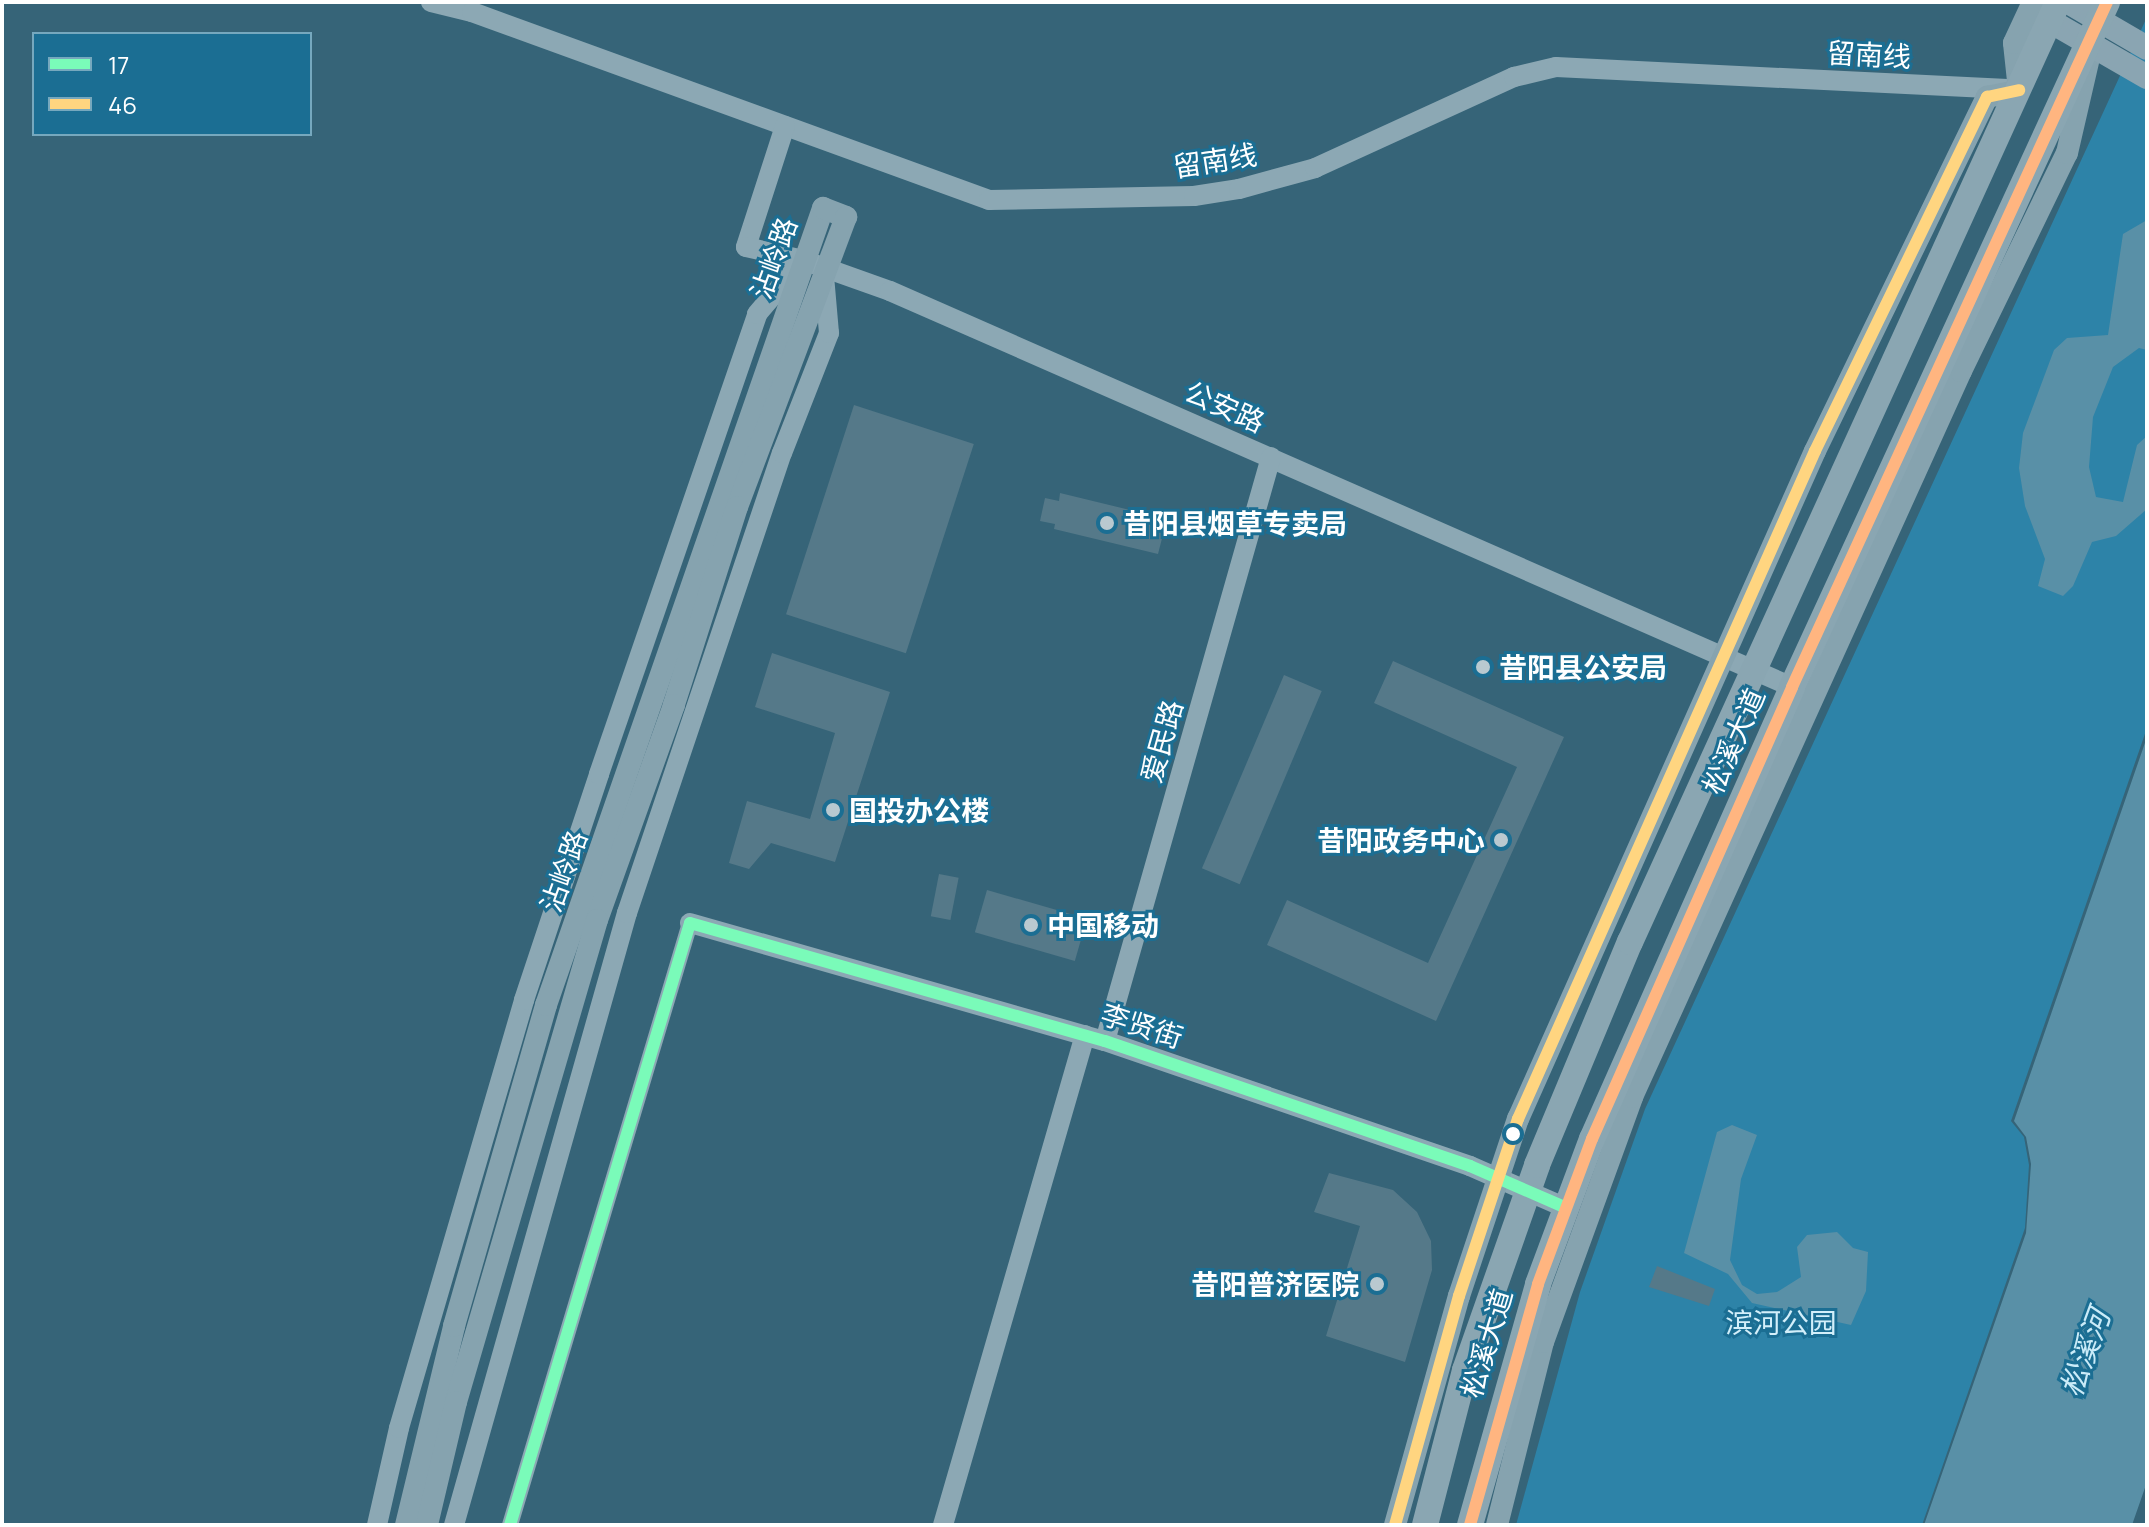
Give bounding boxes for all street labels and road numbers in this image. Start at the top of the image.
street label: 留南线 [1826,35,1912,73]
street label: 留南线 [1171,137,1259,183]
street label: 沾岭路 [743,213,803,303]
street label: 公安路 [1180,374,1270,438]
street label: 松溪大道 [1695,683,1771,799]
street label: 爱民路 [1133,696,1189,786]
street label: 沾岭路 [533,826,593,916]
street label: 李贤街 [1097,996,1187,1054]
street label: 松溪大道 [1454,1285,1518,1401]

